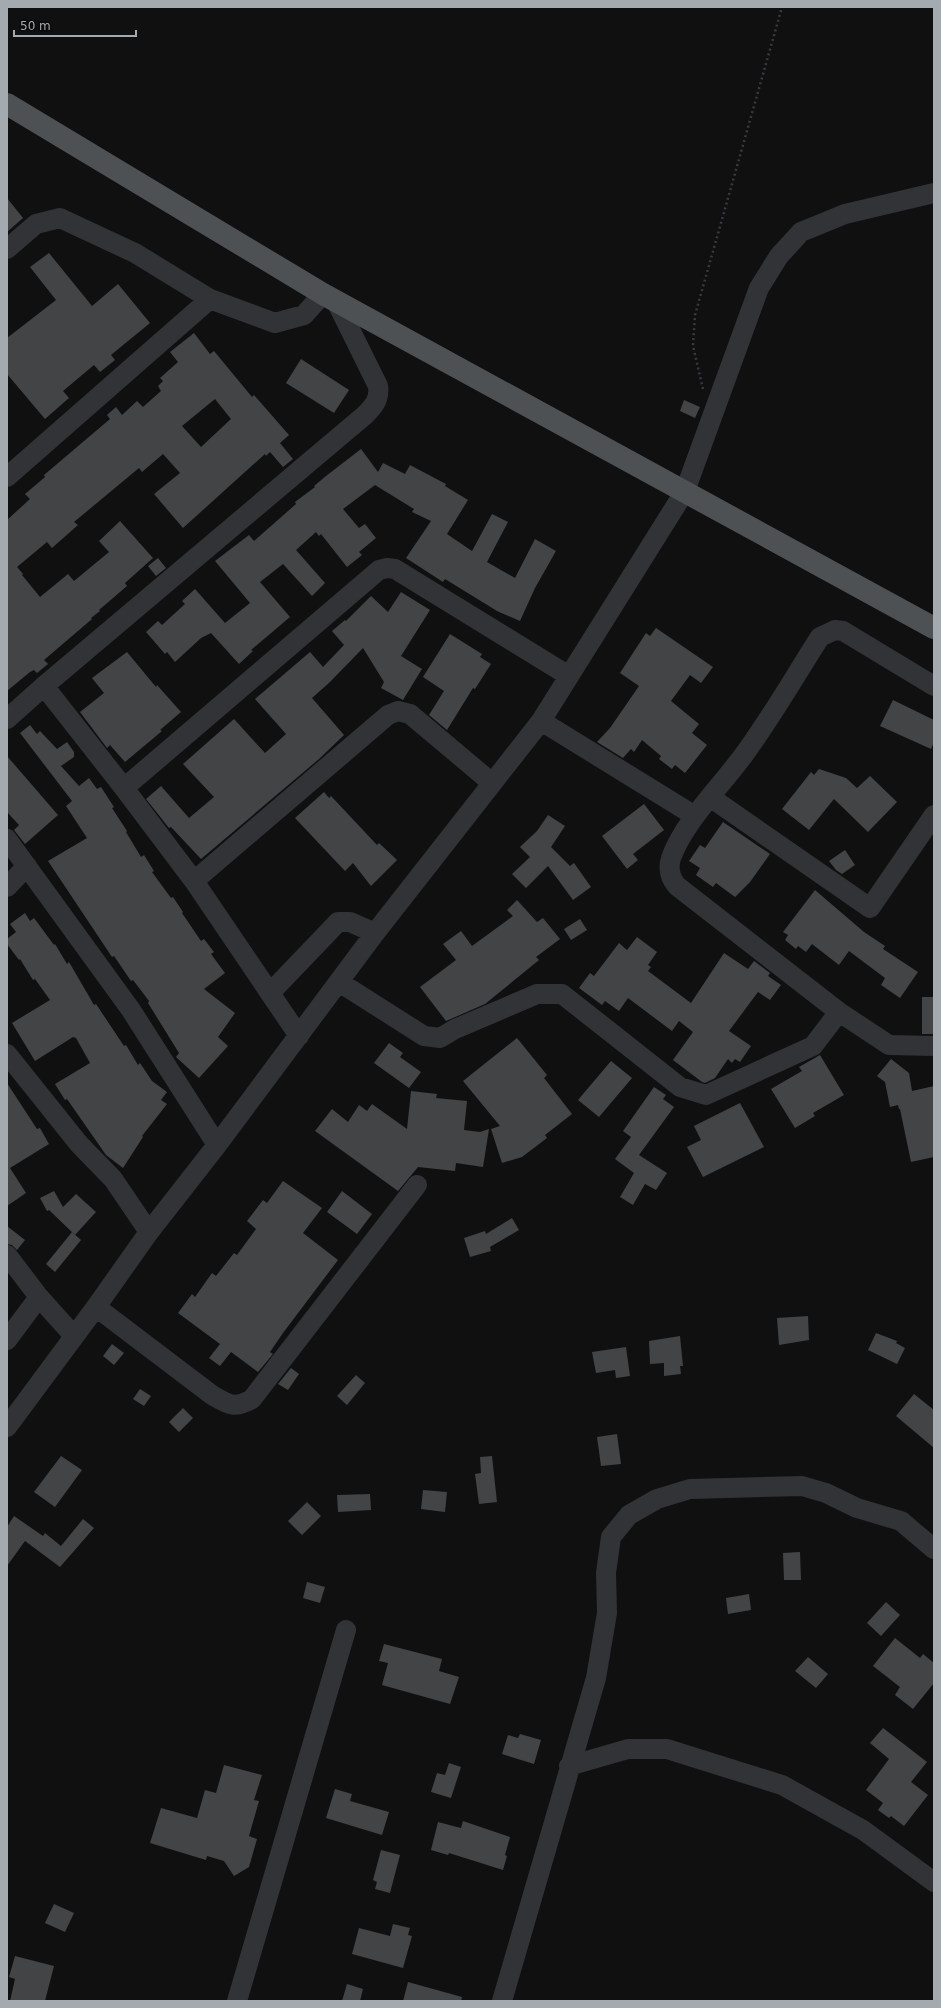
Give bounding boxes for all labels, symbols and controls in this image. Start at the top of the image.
scale bar [14,12,136,38]
text: 50 m [20,19,51,33]

